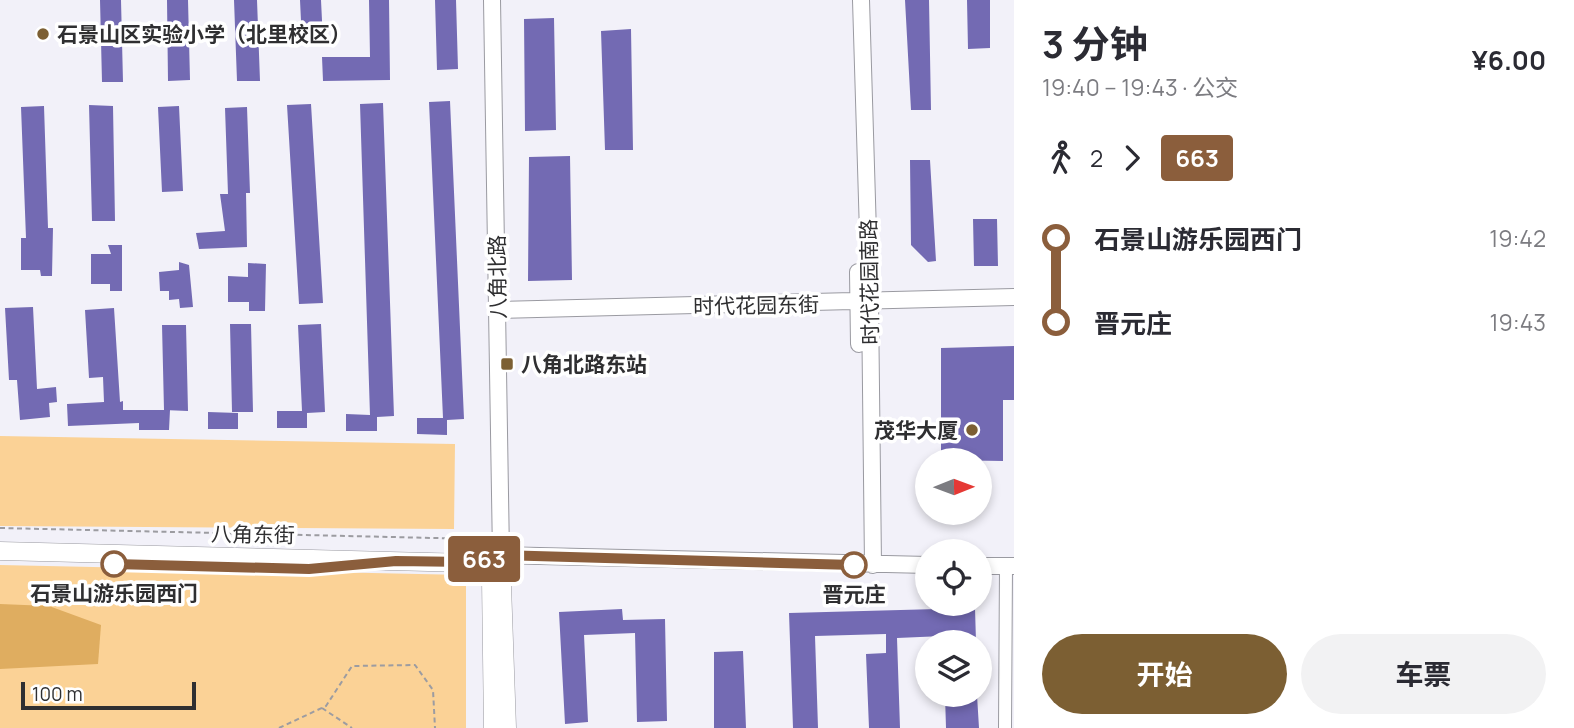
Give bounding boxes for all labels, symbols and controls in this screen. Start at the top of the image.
text: 3 分钟 [1042,17,1148,69]
place label: 石景山区实验小学（北里校区） [57,20,351,48]
marker: 石景山区实验小学（北里校区） [35,26,51,42]
text: ¥6.00 [1472,42,1546,78]
text: 19:40 – 19:43 · 公交 [1042,71,1238,103]
icon: walk [1042,139,1080,177]
icon: forward [1113,139,1151,177]
text: 663 [1175,141,1219,174]
text: 2 [1090,142,1103,174]
street label: 时代花园南路 [854,219,884,345]
text: 石景山游乐园西门 [1094,221,1302,257]
text: 19:42 [1489,222,1546,254]
street label: 八角北路 [482,235,512,319]
street label: 时代花园东街 [693,290,819,320]
text: 晋元庄 [1094,305,1172,341]
text: 19:43 [1490,306,1546,338]
place label: 八角北路东站 [521,350,647,378]
marker: 八角北路东站 [499,356,515,372]
place label: 茂华大厦 [874,416,958,444]
marker: 茂华大厦 [964,422,980,438]
north arrow [915,448,992,525]
map controls [915,448,992,707]
street label: 八角东街 [211,519,295,549]
line badge: 663 [444,536,524,582]
button: locate [915,539,992,616]
text: 663 [462,542,506,575]
marker: 石景山游乐园西门 [101,551,127,577]
marker: 晋元庄 [841,552,867,578]
place label: 石景山游乐园西门 [30,579,198,607]
place label: 晋元庄 [823,580,886,608]
button: layers [915,630,992,707]
button: 开始 [1042,634,1287,714]
button: 车票 [1301,634,1546,714]
scale bar [21,679,196,711]
text: 100 m [32,681,83,707]

